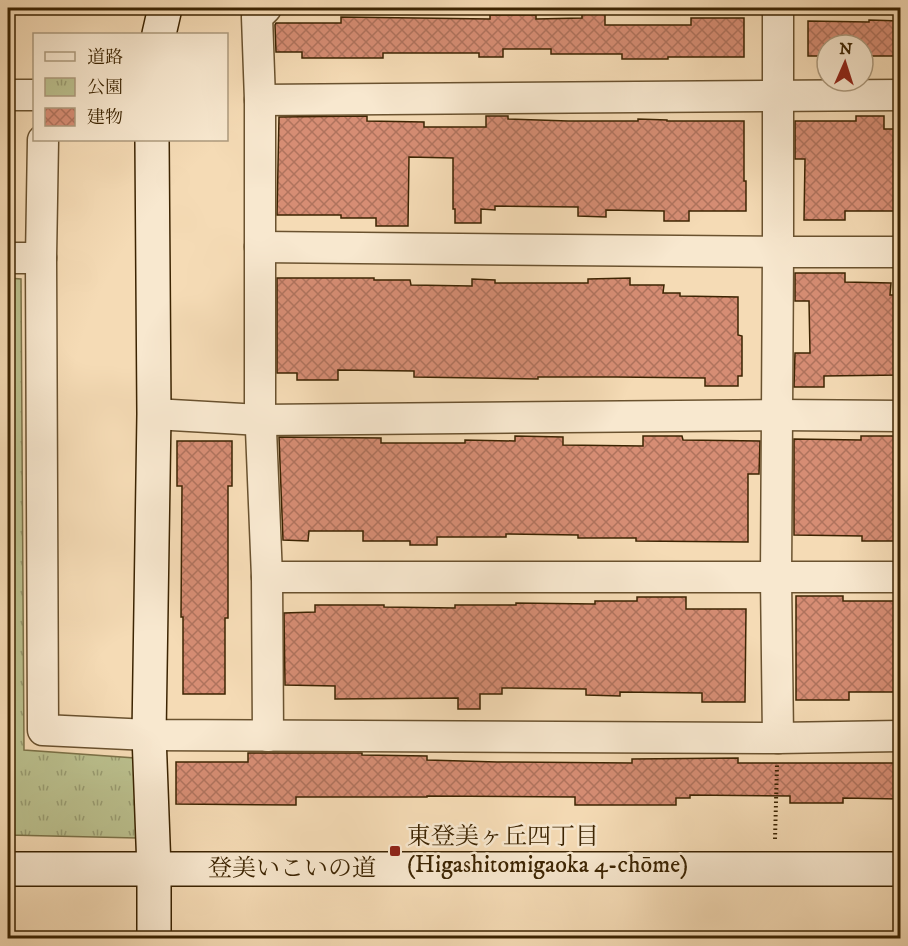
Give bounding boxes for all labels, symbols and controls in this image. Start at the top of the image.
legend [33,33,228,141]
north arrow [815,33,875,93]
text: N [839,39,853,59]
text: 道路 [87,47,123,69]
text: 公園 [87,77,123,99]
text: 建物 [87,107,123,129]
place label: 東登美ヶ丘四丁目 (Higashitomigaoka 4-chōme) [407,822,688,880]
marker: 東登美ヶ丘四丁目 (Higashitomigaoka 4-chōme) [388,844,402,858]
street label: 登美いこいの道 [208,854,376,884]

